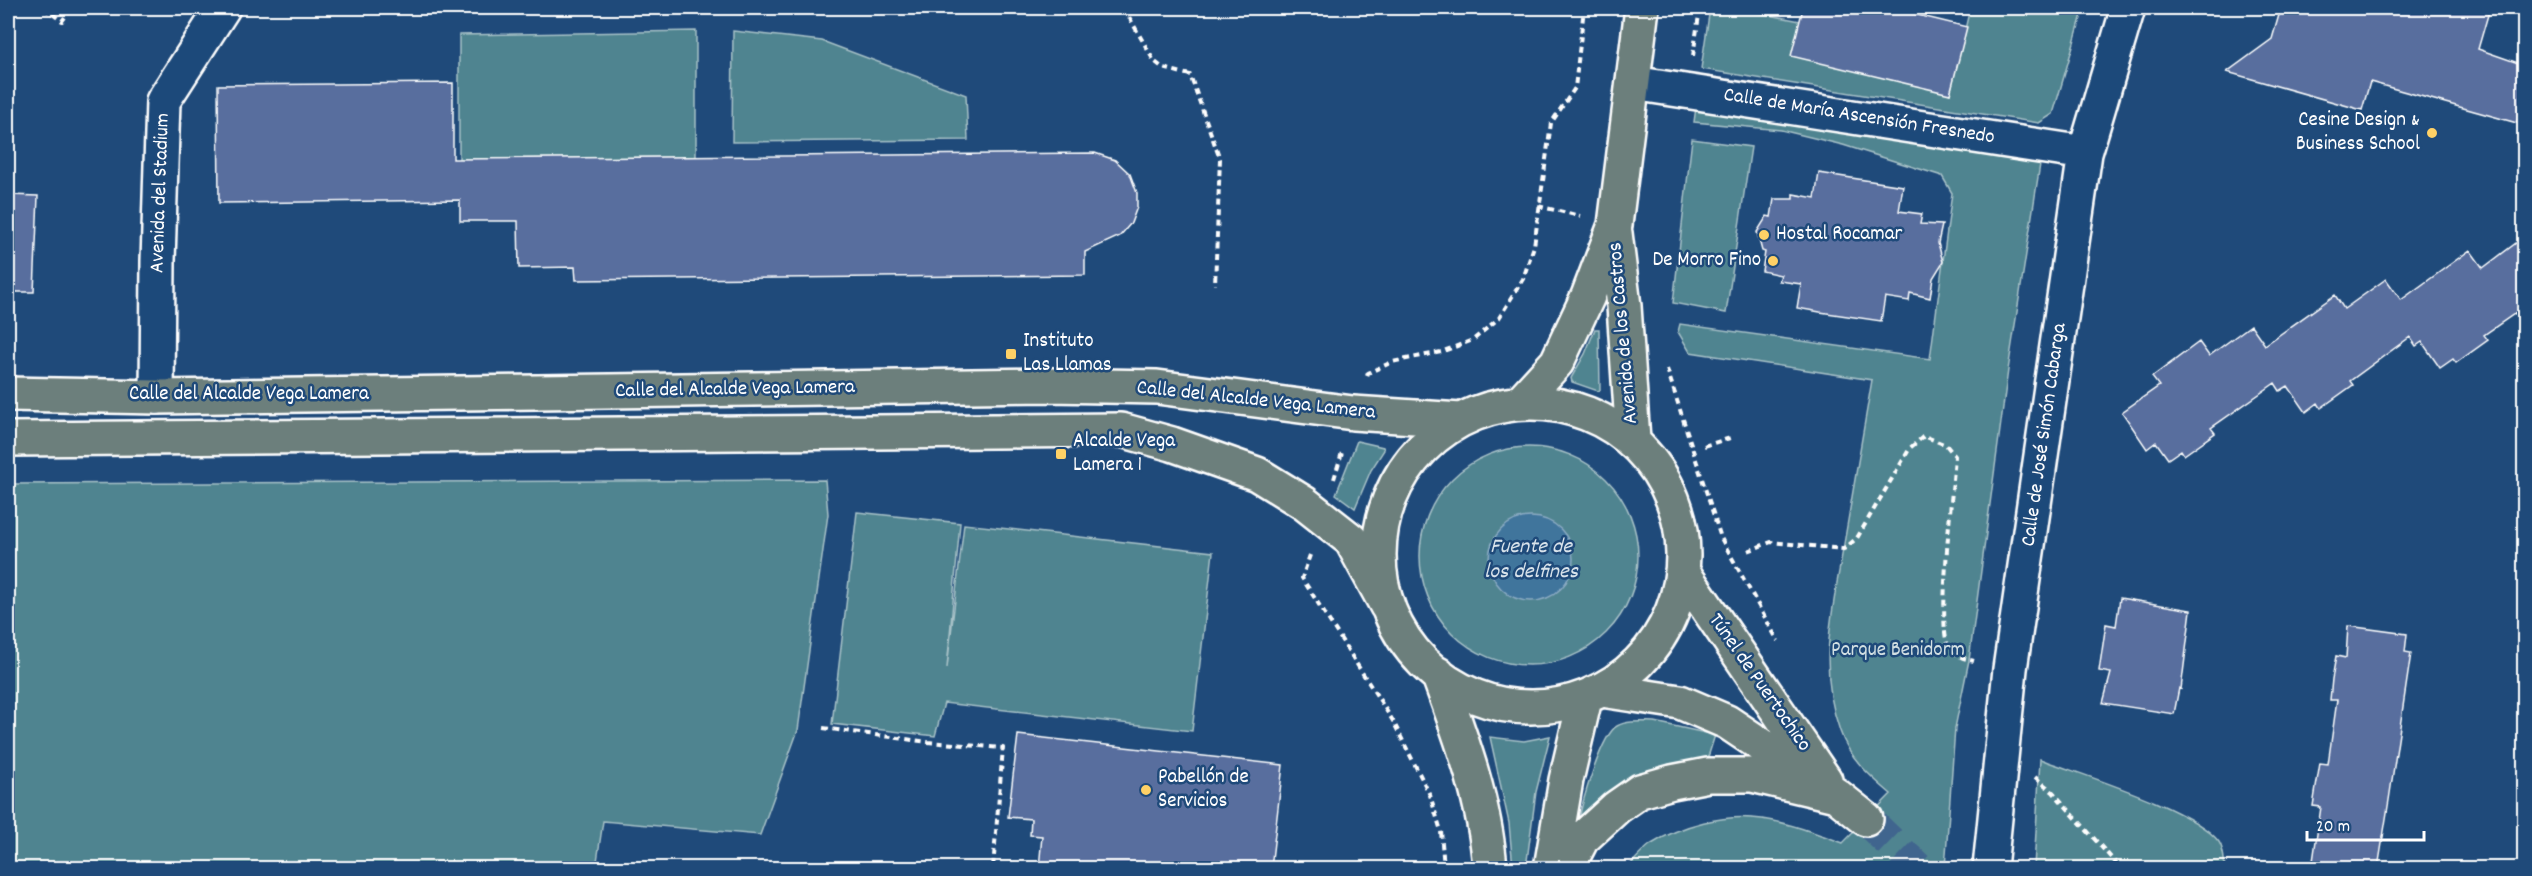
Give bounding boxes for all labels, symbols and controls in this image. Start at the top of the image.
street label: Calle de María Ascensión Fresnedo [1721,81,1997,153]
place label: Cesine Design & Business School [2296,106,2420,160]
street label: Avenida del Stadium [143,112,179,274]
marker: Cesine Design & Business School [2425,126,2439,140]
place label: Hostal Rocamar [1776,220,1902,250]
marker: Hostal Rocamar [1757,228,1771,242]
street label: Avenida de los Castros [1601,241,1647,425]
place label: De Morro Fino [1652,246,1761,276]
marker: De Morro Fino [1766,254,1780,268]
street label: Calle de José Simón Cabarga [2014,320,2076,549]
place label: Instituto Las Llamas [1023,327,1112,381]
marker: Instituto Las Llamas [1004,347,1018,361]
street label: Calle del Alcalde Vega Lamera [615,373,856,407]
street label: Calle del Alcalde Vega Lamera [1135,374,1378,429]
street label: Calle del Alcalde Vega Lamera [129,380,370,410]
place label: Alcalde Vega Lamera 1 [1073,427,1176,481]
marker: Alcalde Vega Lamera 1 [1054,447,1068,461]
water label: Fuente de los delfines [1484,532,1579,588]
street label: Túnel de Puertochico [1700,608,1818,758]
park label: Parque Benidorm [1831,636,1965,666]
place label: Pabellón de Servicios [1158,763,1249,817]
marker: Pabellón de Servicios [1139,783,1153,797]
scale bar [2307,804,2424,842]
text: 20 m [2316,815,2350,840]

